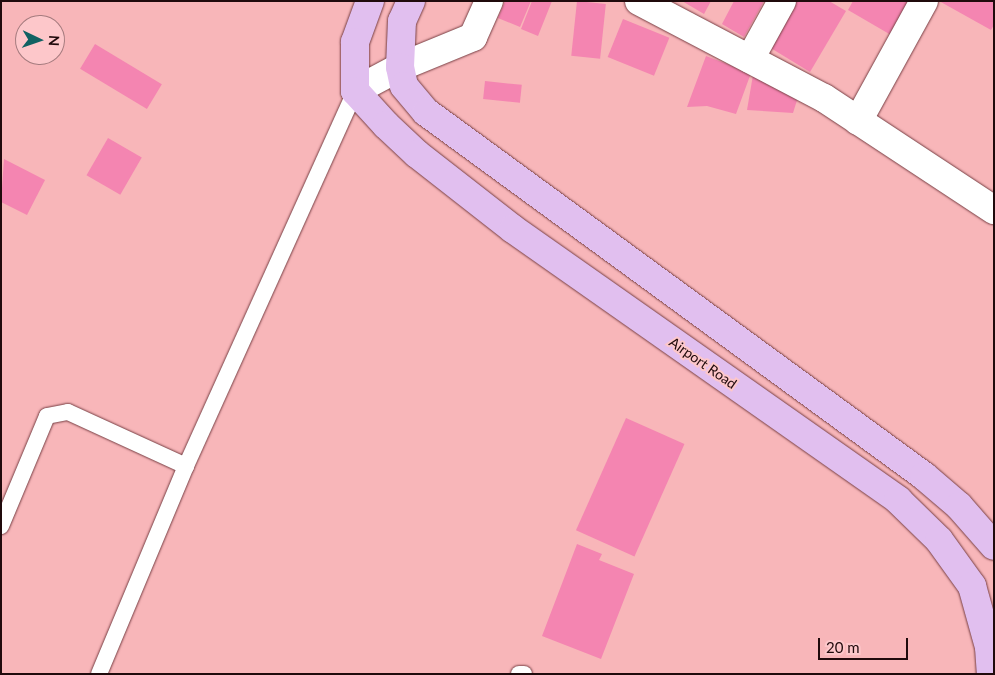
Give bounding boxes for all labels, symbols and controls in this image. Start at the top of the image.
north arrow [15,15,65,65]
text: N [46,35,63,47]
street label: Airport Road [666,334,740,392]
scale bar [820,628,910,660]
text: 20 m [826,638,860,656]

